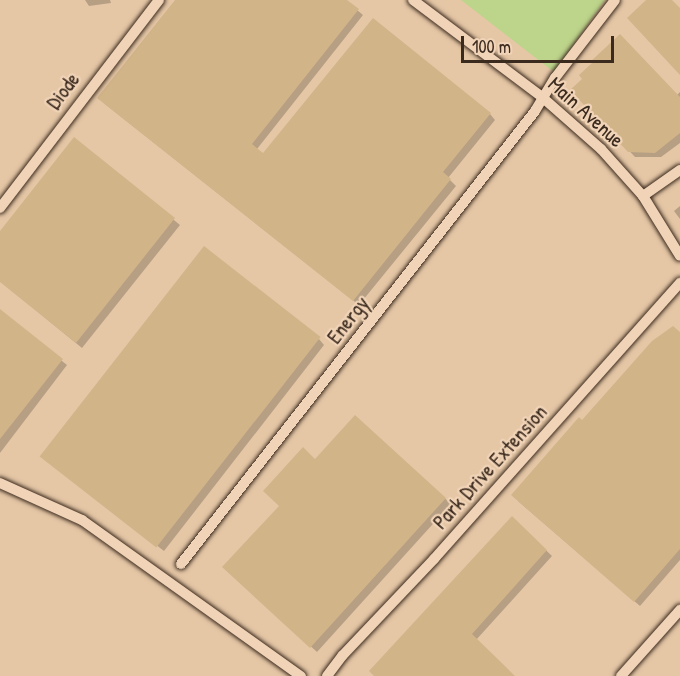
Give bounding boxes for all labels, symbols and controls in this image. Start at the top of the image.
scale bar [464,24,617,62]
text: 100 m [472,34,511,59]
street label: Diode [41,68,85,114]
street label: Main Avenue [543,72,629,152]
street label: Energy [322,291,374,349]
street label: Park Drive Extension [427,400,553,534]

